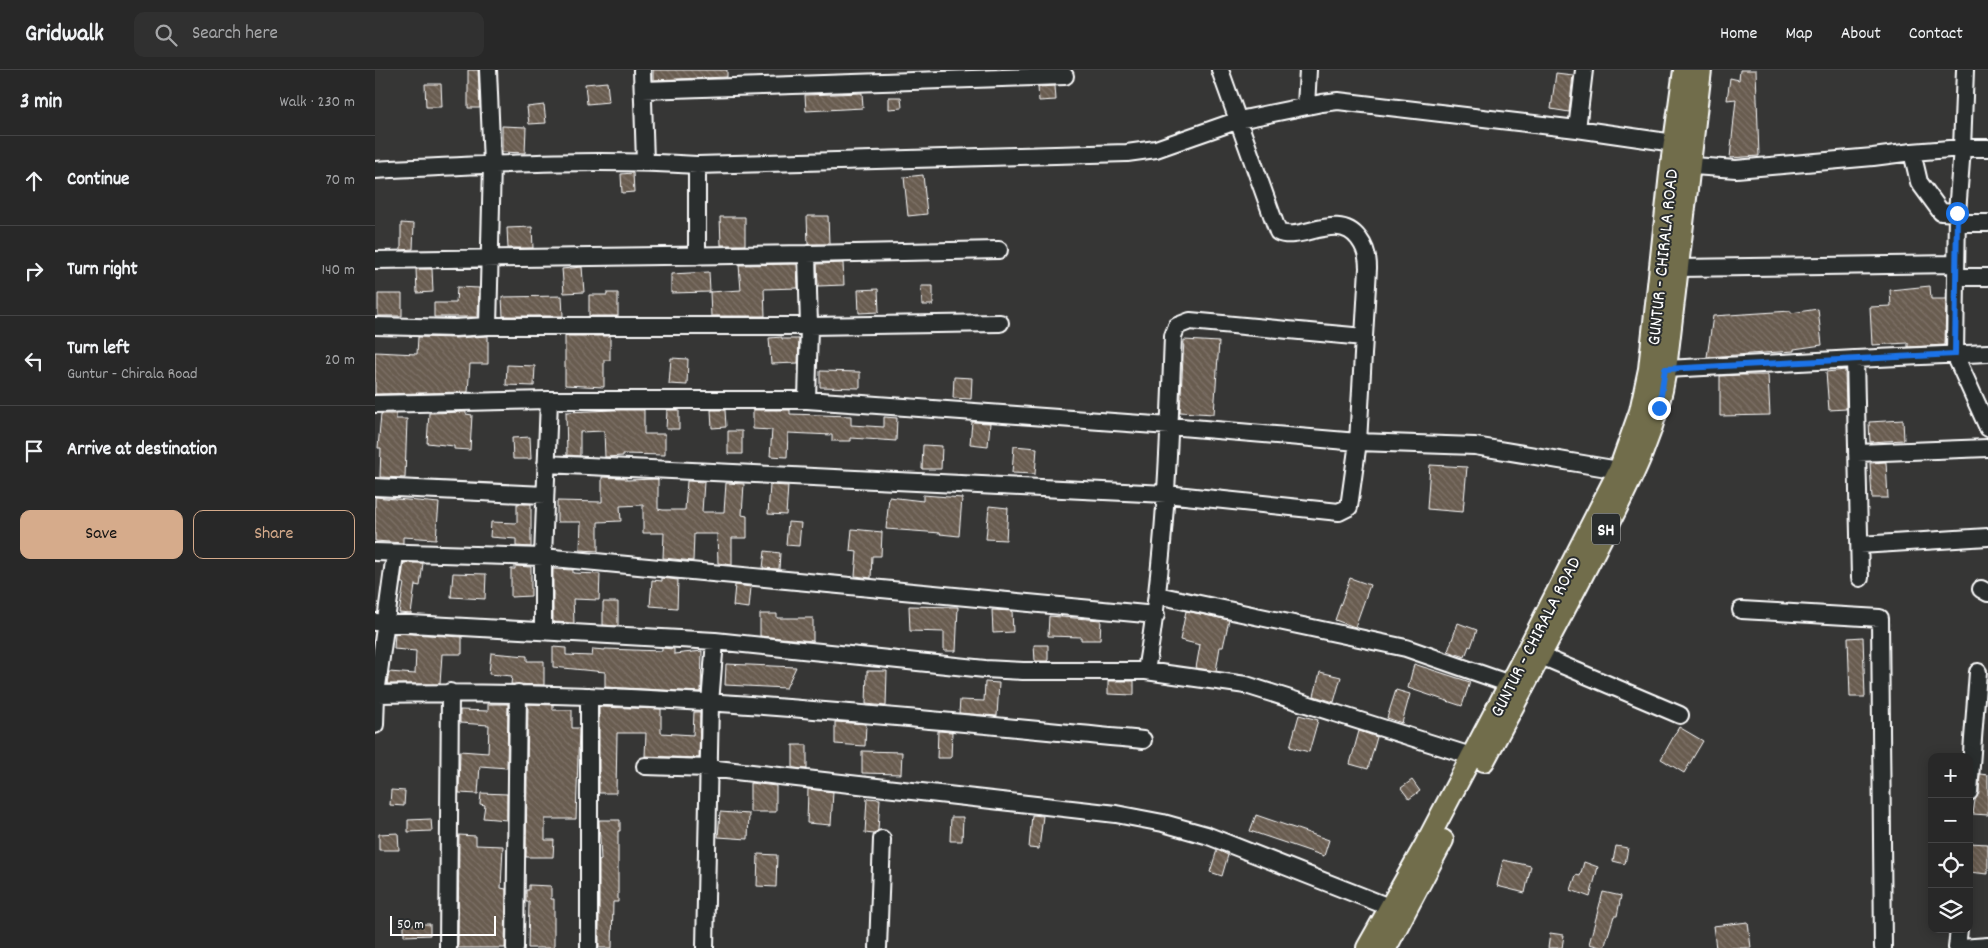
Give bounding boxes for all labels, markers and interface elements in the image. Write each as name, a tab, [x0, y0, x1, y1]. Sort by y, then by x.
search box	[134, 12, 484, 57]
text: Gridwalk	[25, 18, 104, 52]
icon: search	[152, 21, 180, 49]
text: Search here	[192, 21, 278, 48]
text: Home	[1720, 22, 1757, 47]
text: Map	[1785, 22, 1813, 47]
text: About	[1841, 22, 1881, 47]
text: Contact	[1909, 22, 1963, 47]
text: 3 min	[20, 88, 62, 118]
text: Walk · 230 m	[279, 91, 355, 114]
icon: ahead	[20, 167, 48, 195]
text: Continue	[67, 167, 129, 194]
street label: GUNTUR - CHIRALA ROAD	[1642, 168, 1687, 347]
text: 70 m	[325, 169, 355, 192]
route start	[1946, 202, 1969, 225]
icon: right	[20, 257, 48, 285]
text: Turn right	[67, 257, 138, 284]
text: 140 m	[321, 259, 355, 282]
text: Turn left	[67, 336, 130, 363]
icon: left	[20, 347, 48, 375]
text: 20 m	[325, 349, 355, 372]
text: Guntur - Chirala Road	[67, 363, 197, 386]
route end	[1648, 397, 1671, 420]
icon: arrive	[20, 437, 48, 465]
text: Arrive at destination	[67, 437, 217, 464]
button: Save	[20, 510, 183, 559]
button: Share	[193, 510, 355, 559]
road number: SH	[1592, 514, 1620, 544]
street label: GUNTUR - CHIRALA ROAD	[1485, 553, 1589, 722]
map controls	[1928, 753, 1973, 933]
button: +	[1928, 753, 1973, 798]
button: −	[1928, 798, 1973, 843]
button: locate	[1928, 843, 1973, 888]
button: layers	[1928, 888, 1973, 933]
scale bar	[390, 913, 496, 936]
text: 50 m	[397, 915, 424, 935]

